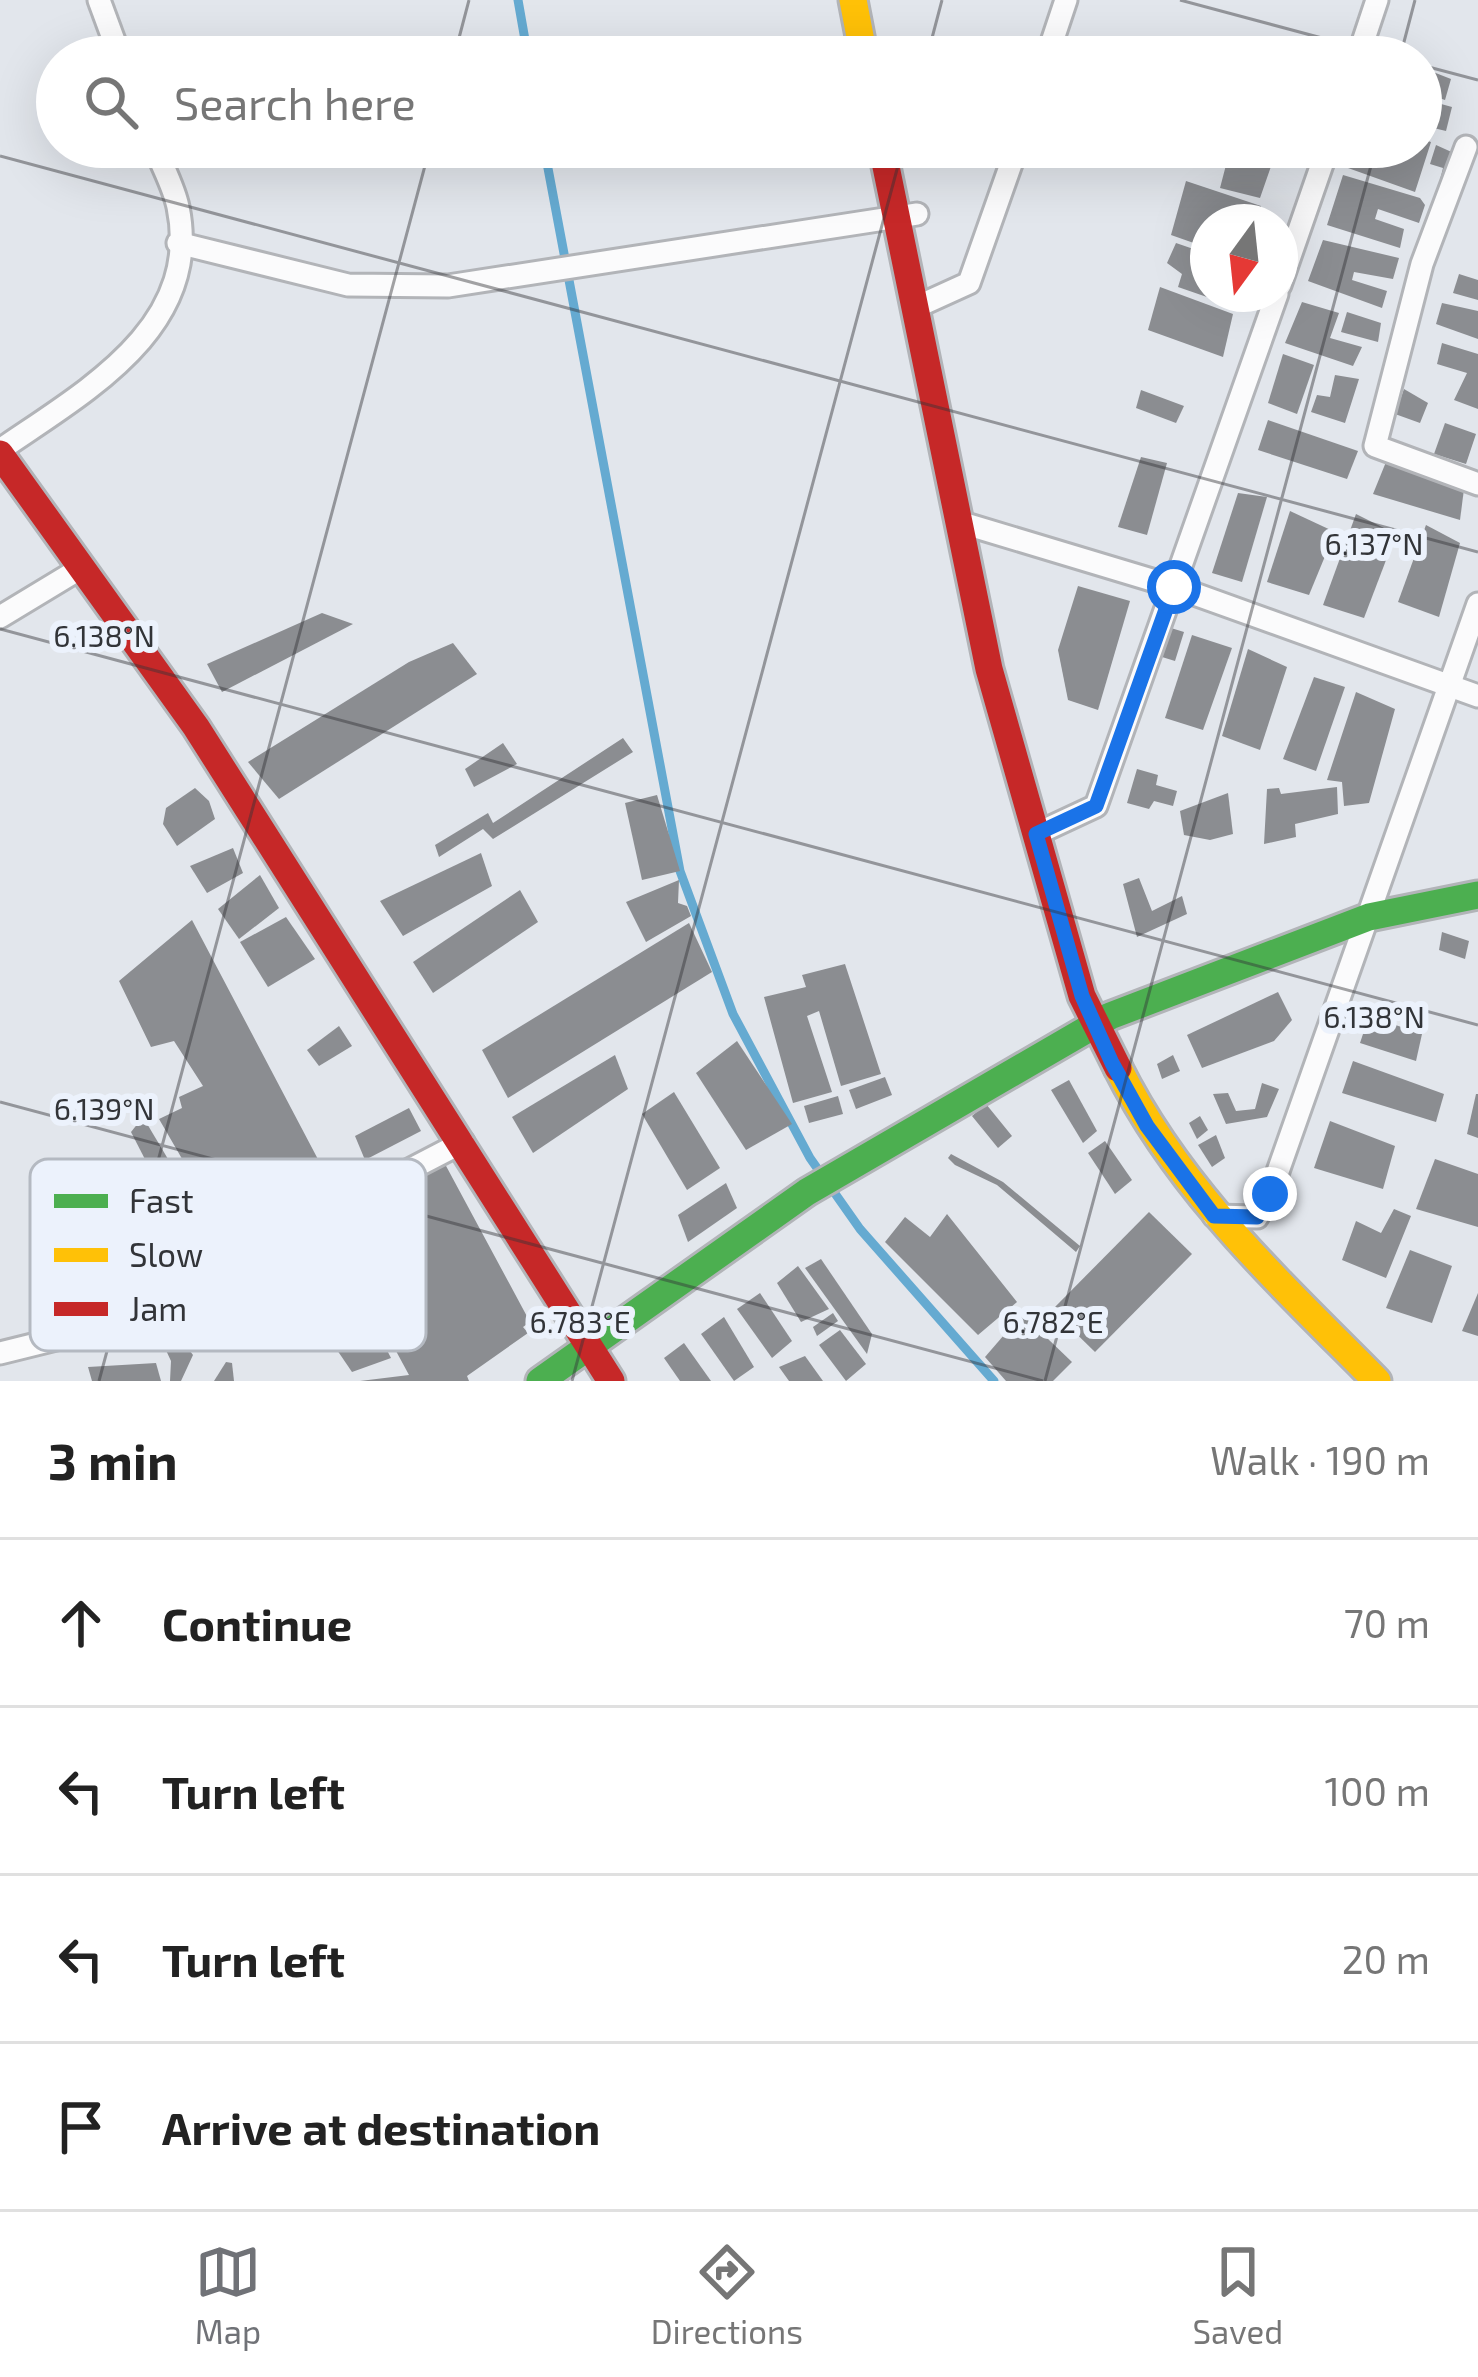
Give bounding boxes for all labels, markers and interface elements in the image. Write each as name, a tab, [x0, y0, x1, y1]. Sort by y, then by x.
search box	[36, 36, 1442, 168]
icon: search	[78, 69, 144, 135]
text: Search here	[174, 75, 416, 129]
north arrow	[1190, 204, 1298, 312]
text: 6.137°N	[1325, 525, 1423, 561]
route start	[1147, 560, 1201, 614]
text: 6.138°N	[53, 617, 155, 653]
text: 6.138°N	[1323, 998, 1425, 1034]
text: 6.139°N	[54, 1090, 154, 1126]
legend	[30, 1159, 426, 1351]
route end	[1243, 1167, 1297, 1221]
text: Fast	[129, 1180, 193, 1220]
text: Slow	[129, 1234, 203, 1274]
text: Jam	[129, 1288, 187, 1328]
text: 6.783°E	[530, 1303, 630, 1339]
text: 6.782°E	[1002, 1303, 1104, 1339]
text: 3 min	[48, 1429, 178, 1490]
text: Walk · 190 m	[1210, 1436, 1430, 1483]
icon: ahead	[48, 1590, 114, 1656]
text: Continue	[162, 1596, 352, 1650]
text: 70 m	[1344, 1599, 1430, 1646]
icon: left	[48, 1758, 114, 1824]
text: Turn left	[162, 1764, 345, 1818]
text: 100 m	[1325, 1767, 1430, 1814]
icon: left	[48, 1926, 114, 1992]
text: Turn left	[162, 1932, 345, 1986]
text: 20 m	[1342, 1935, 1430, 1982]
icon: arrive	[48, 2094, 114, 2160]
text: Arrive at destination	[162, 2100, 600, 2154]
tab: Map	[195, 2239, 261, 2351]
tab: Directions	[651, 2239, 803, 2351]
tab: Saved	[1193, 2239, 1283, 2351]

